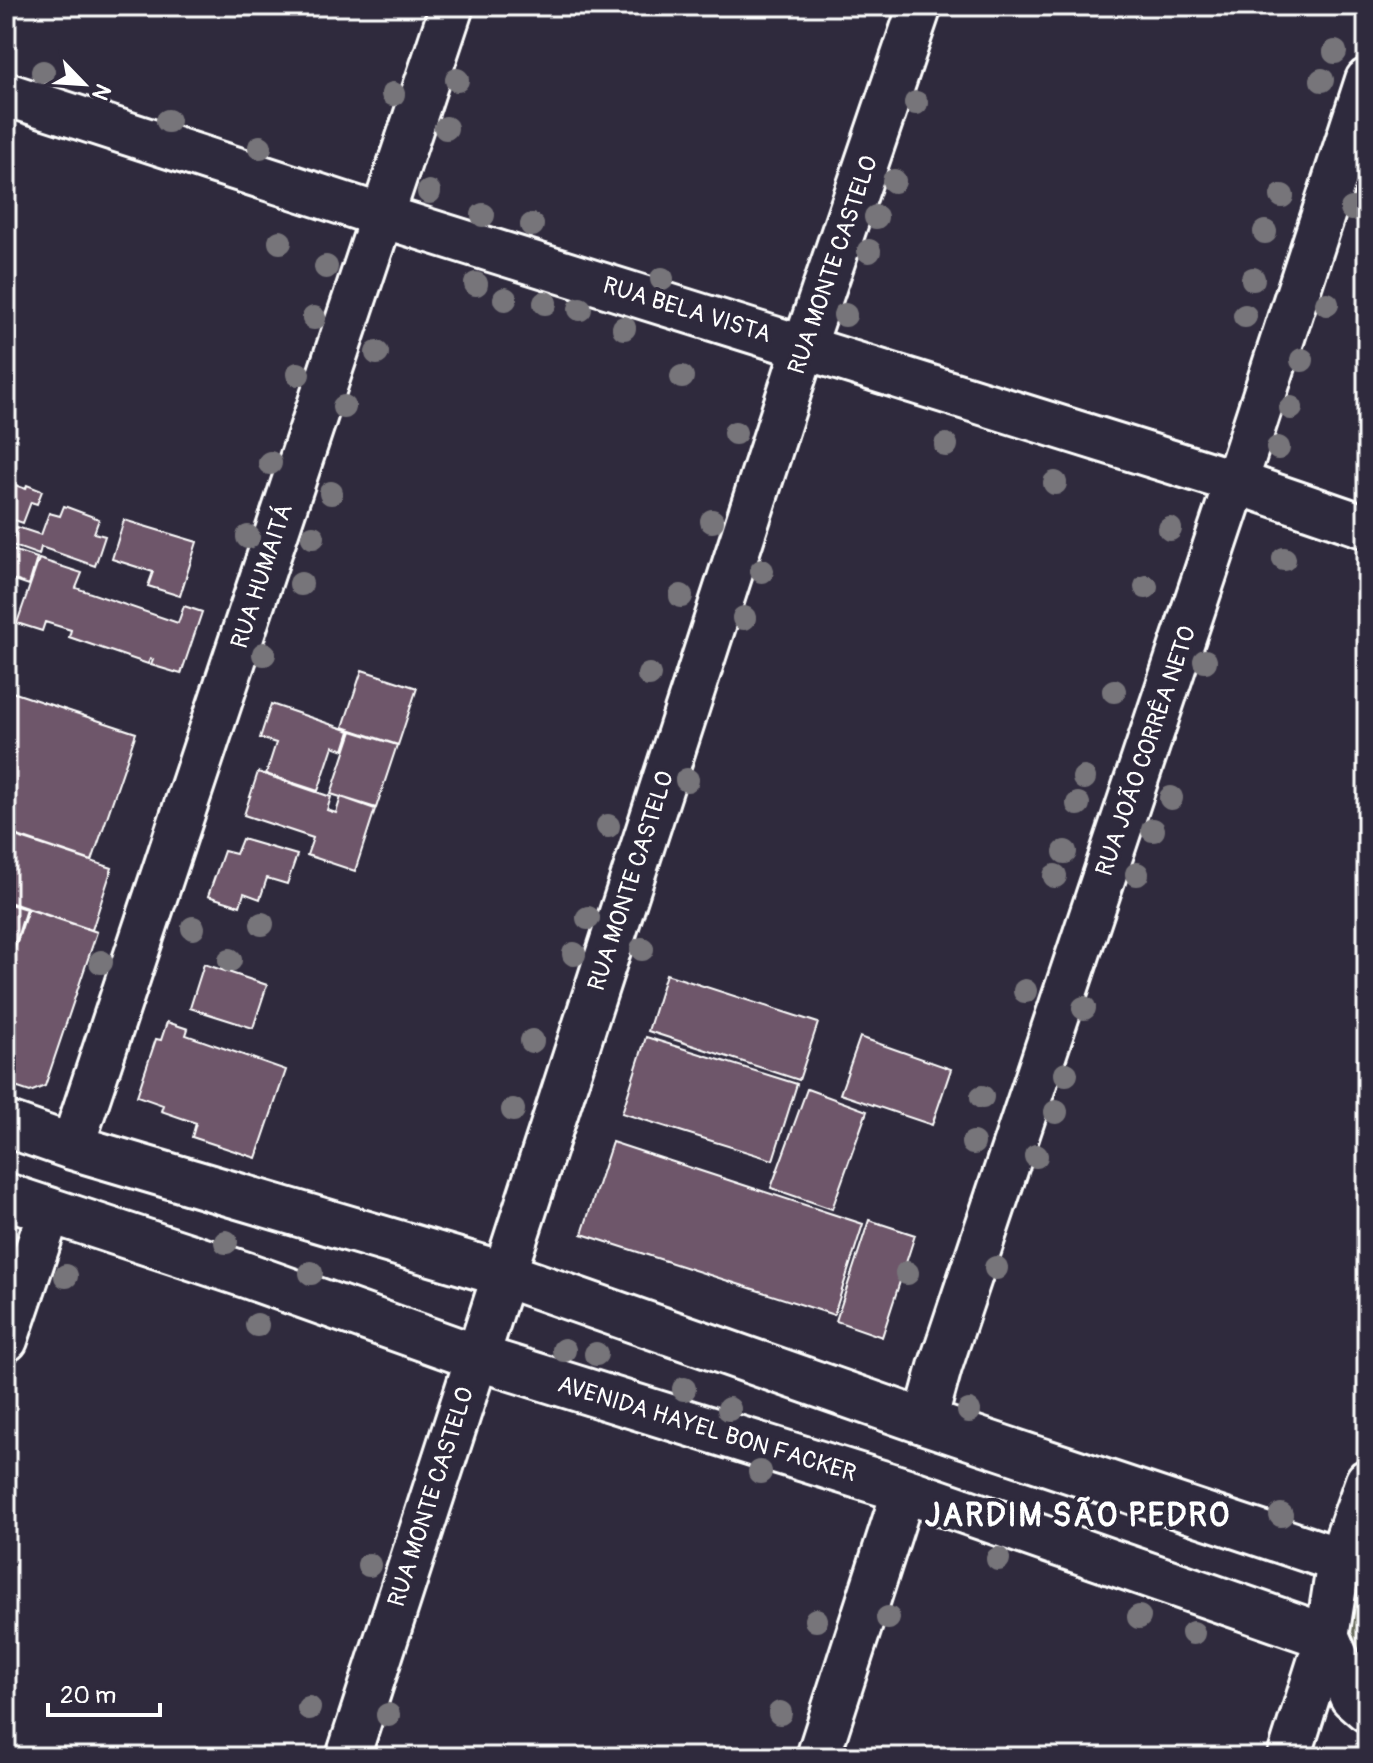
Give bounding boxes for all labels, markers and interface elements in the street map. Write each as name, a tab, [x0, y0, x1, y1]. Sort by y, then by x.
north arrow	[44, 44, 124, 124]
text: N	[85, 79, 117, 105]
street label: RUA MONTE CASTELO	[782, 152, 884, 378]
street label: RUA BELA VISTA	[599, 271, 775, 349]
street label: RUA HUMAITÁ	[225, 500, 299, 652]
street label: RUA JOÃO CORRÊA NETO	[1090, 622, 1202, 880]
street label: RUA MONTE CASTELO	[582, 767, 680, 995]
street label: AVENIDA HAYEL BON FACKER	[554, 1370, 860, 1488]
street label: RUA MONTE CASTELO	[382, 1383, 480, 1611]
district label: JARDIM SÃO PEDRO	[925, 1496, 1231, 1536]
scale bar	[48, 1667, 160, 1717]
text: 20 m	[60, 1681, 116, 1710]

